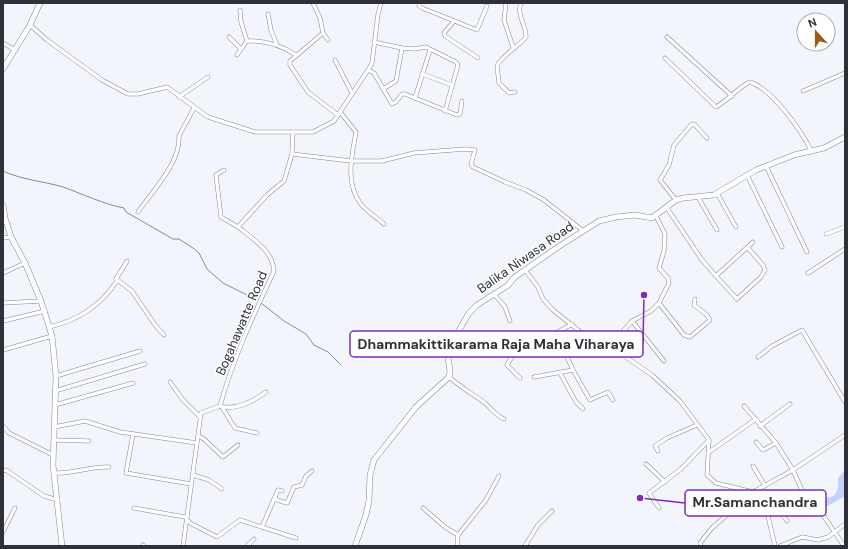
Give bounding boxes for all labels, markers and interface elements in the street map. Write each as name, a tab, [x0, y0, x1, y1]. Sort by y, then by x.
north arrow	[796, 12, 836, 52]
text: N	[806, 15, 819, 31]
street label: Balika Niwasa Road	[474, 218, 577, 297]
street label: Bogahawatte Road	[212, 268, 271, 378]
callout: Dhammakittikarama Raja Maha Viharaya	[350, 331, 643, 357]
text: Dhammakittikarama Raja Maha Viharaya	[357, 335, 635, 353]
callout: Mr.Samanchandra	[685, 490, 826, 516]
text: Mr.Samanchandra	[693, 493, 817, 511]

